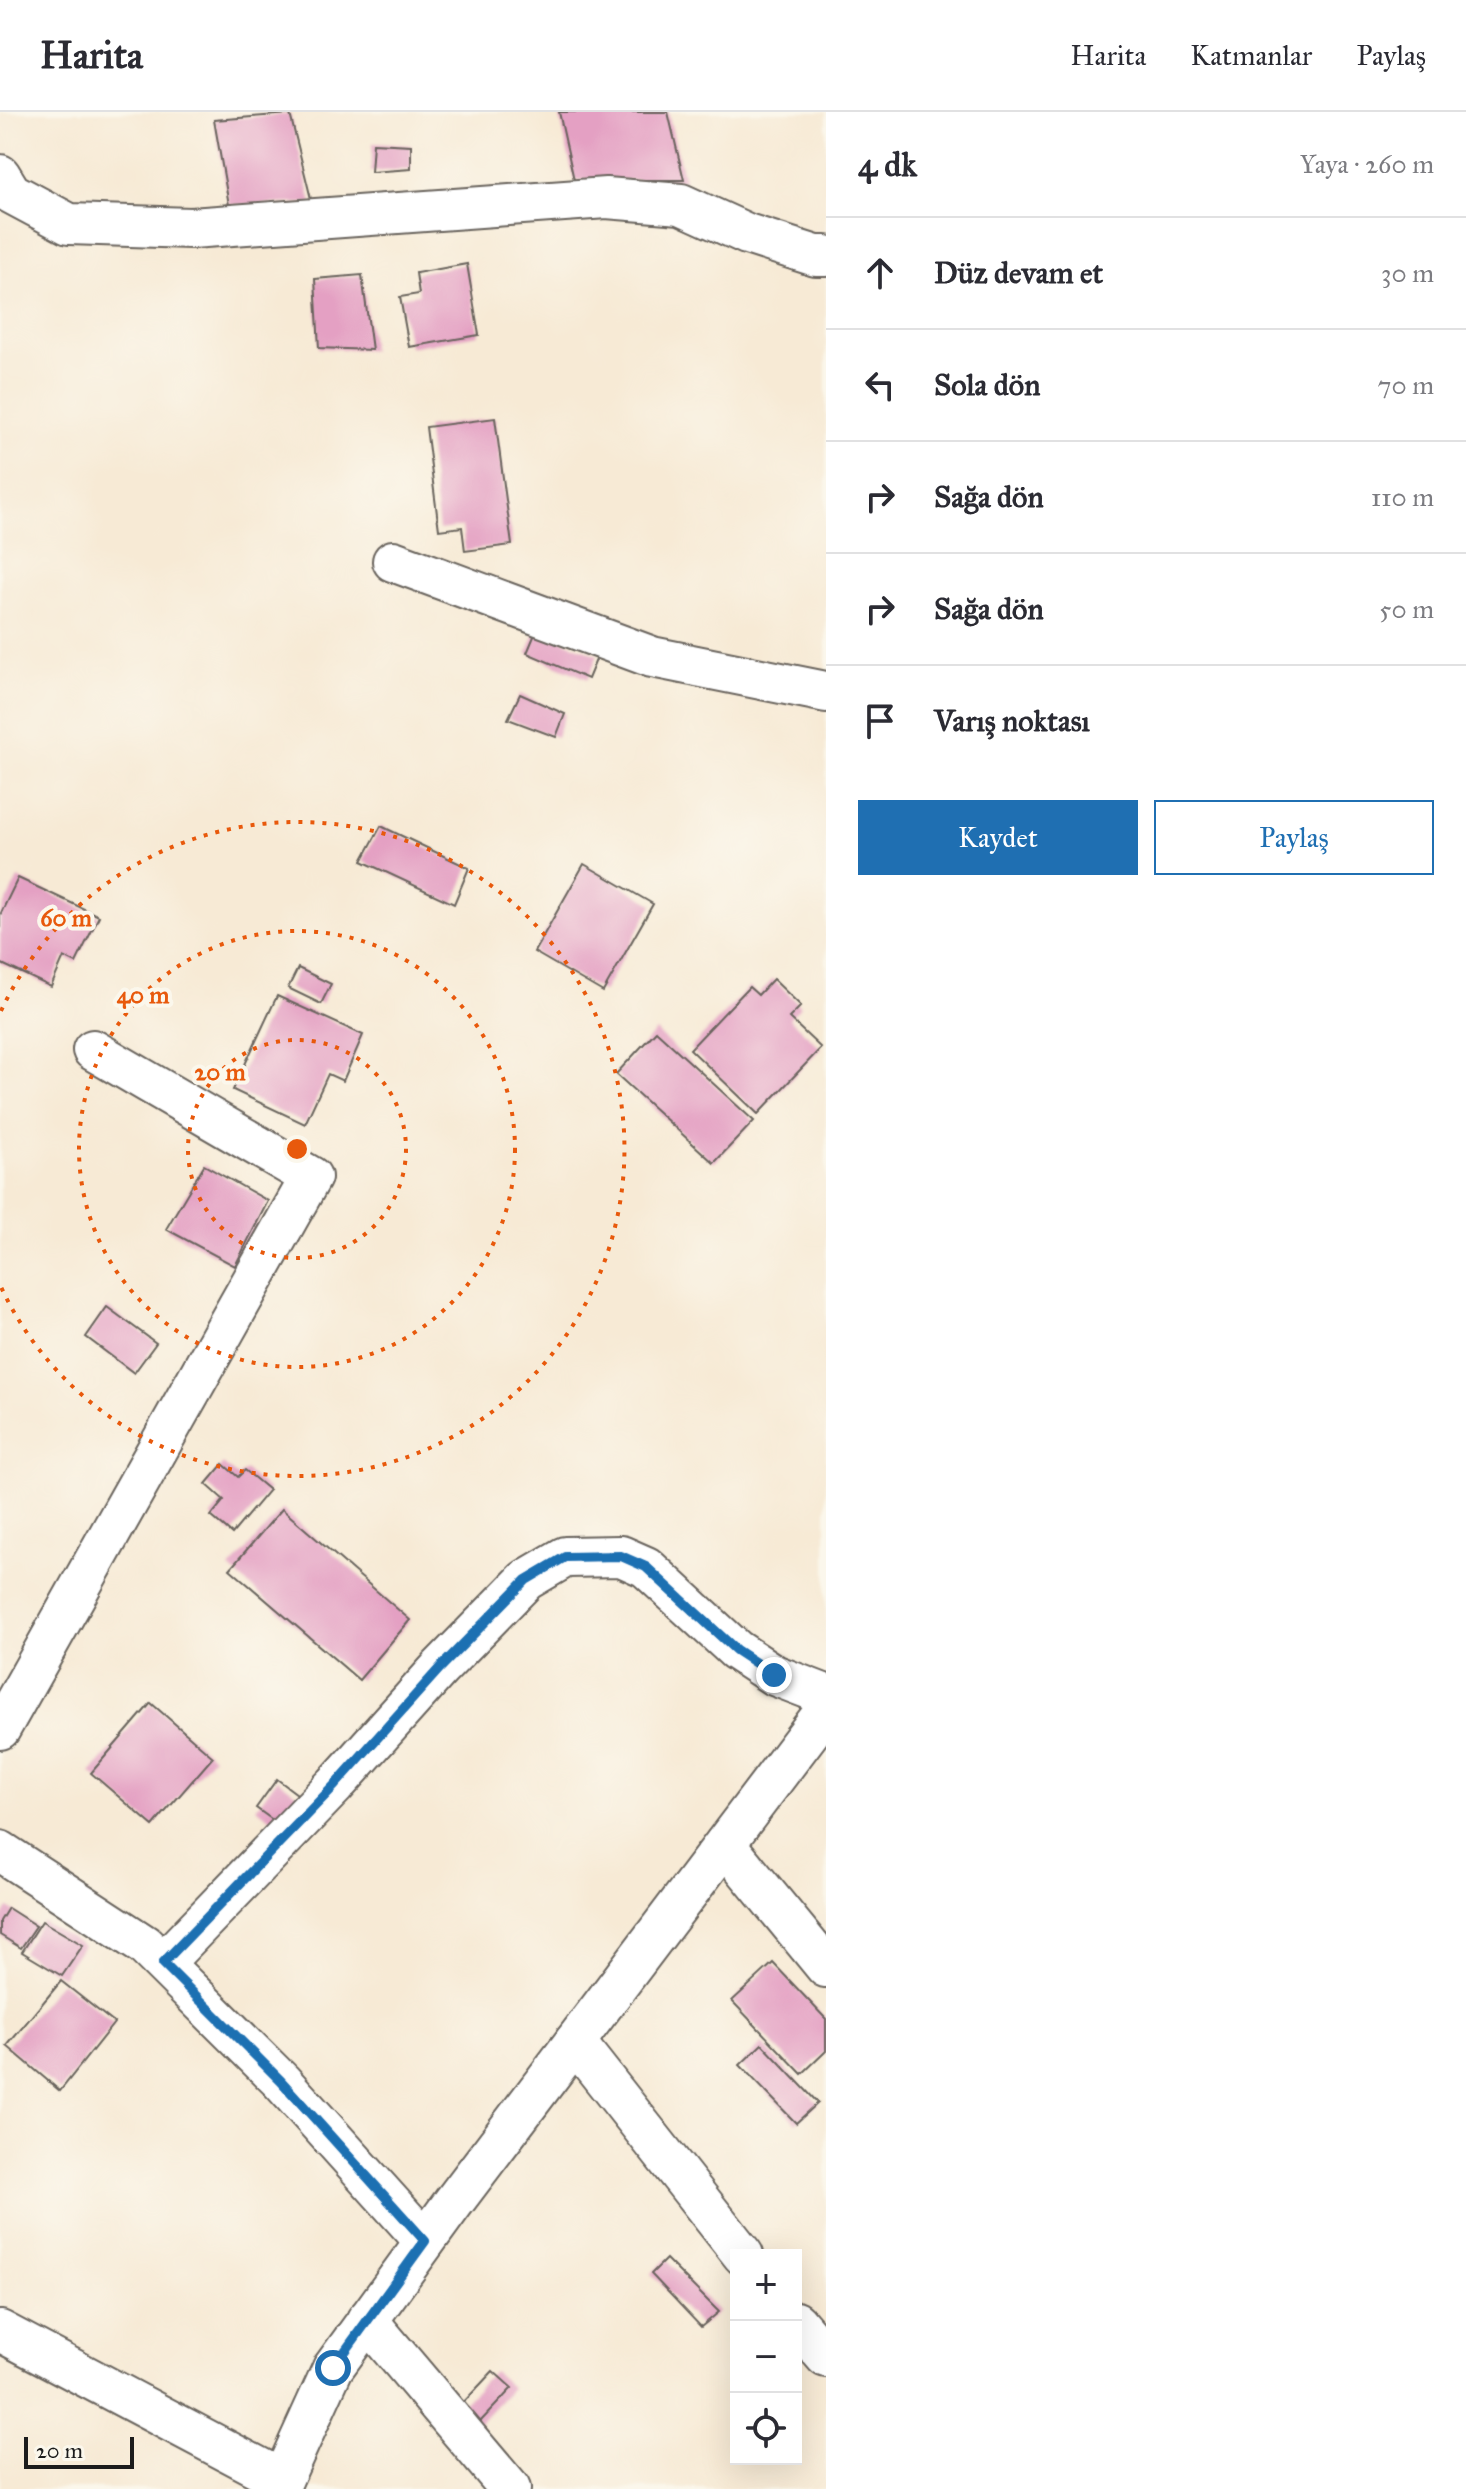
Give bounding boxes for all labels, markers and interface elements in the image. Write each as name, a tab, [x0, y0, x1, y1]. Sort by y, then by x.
text: Harita	[40, 32, 143, 78]
text: Harita	[1070, 38, 1146, 73]
text: Katmanlar	[1190, 38, 1312, 73]
text: Paylaş	[1356, 38, 1426, 73]
text: 4 dk	[858, 144, 917, 185]
text: Yaya · 260 m	[1300, 148, 1434, 180]
icon: ahead	[858, 251, 902, 295]
text: Düz devam et	[934, 255, 1103, 291]
text: 30 m	[1381, 257, 1434, 289]
icon: left	[858, 363, 902, 407]
text: Sola dön	[934, 367, 1040, 403]
text: 70 m	[1378, 369, 1434, 401]
icon: right	[858, 475, 902, 519]
text: Sağa dön	[934, 479, 1044, 515]
text: 110 m	[1371, 481, 1434, 513]
icon: right	[858, 587, 902, 631]
text: Sağa dön	[934, 591, 1044, 627]
text: 50 m	[1379, 593, 1434, 625]
icon: arrive	[858, 699, 902, 743]
text: Varış noktası	[934, 703, 1090, 739]
button: Kaydet	[858, 800, 1138, 875]
button: Paylaş	[1154, 800, 1434, 875]
text: 60 m	[40, 903, 93, 933]
text: 40 m	[117, 980, 170, 1010]
text: 20 m	[194, 1057, 246, 1087]
centre of rings	[283, 1135, 311, 1163]
route end	[756, 1657, 792, 1693]
map controls	[730, 2249, 802, 2465]
button: +	[730, 2249, 802, 2321]
button: −	[730, 2321, 802, 2393]
route start	[315, 2350, 351, 2386]
button: locate	[730, 2393, 802, 2465]
scale bar	[24, 2433, 134, 2469]
text: 20 m	[36, 2437, 83, 2464]

